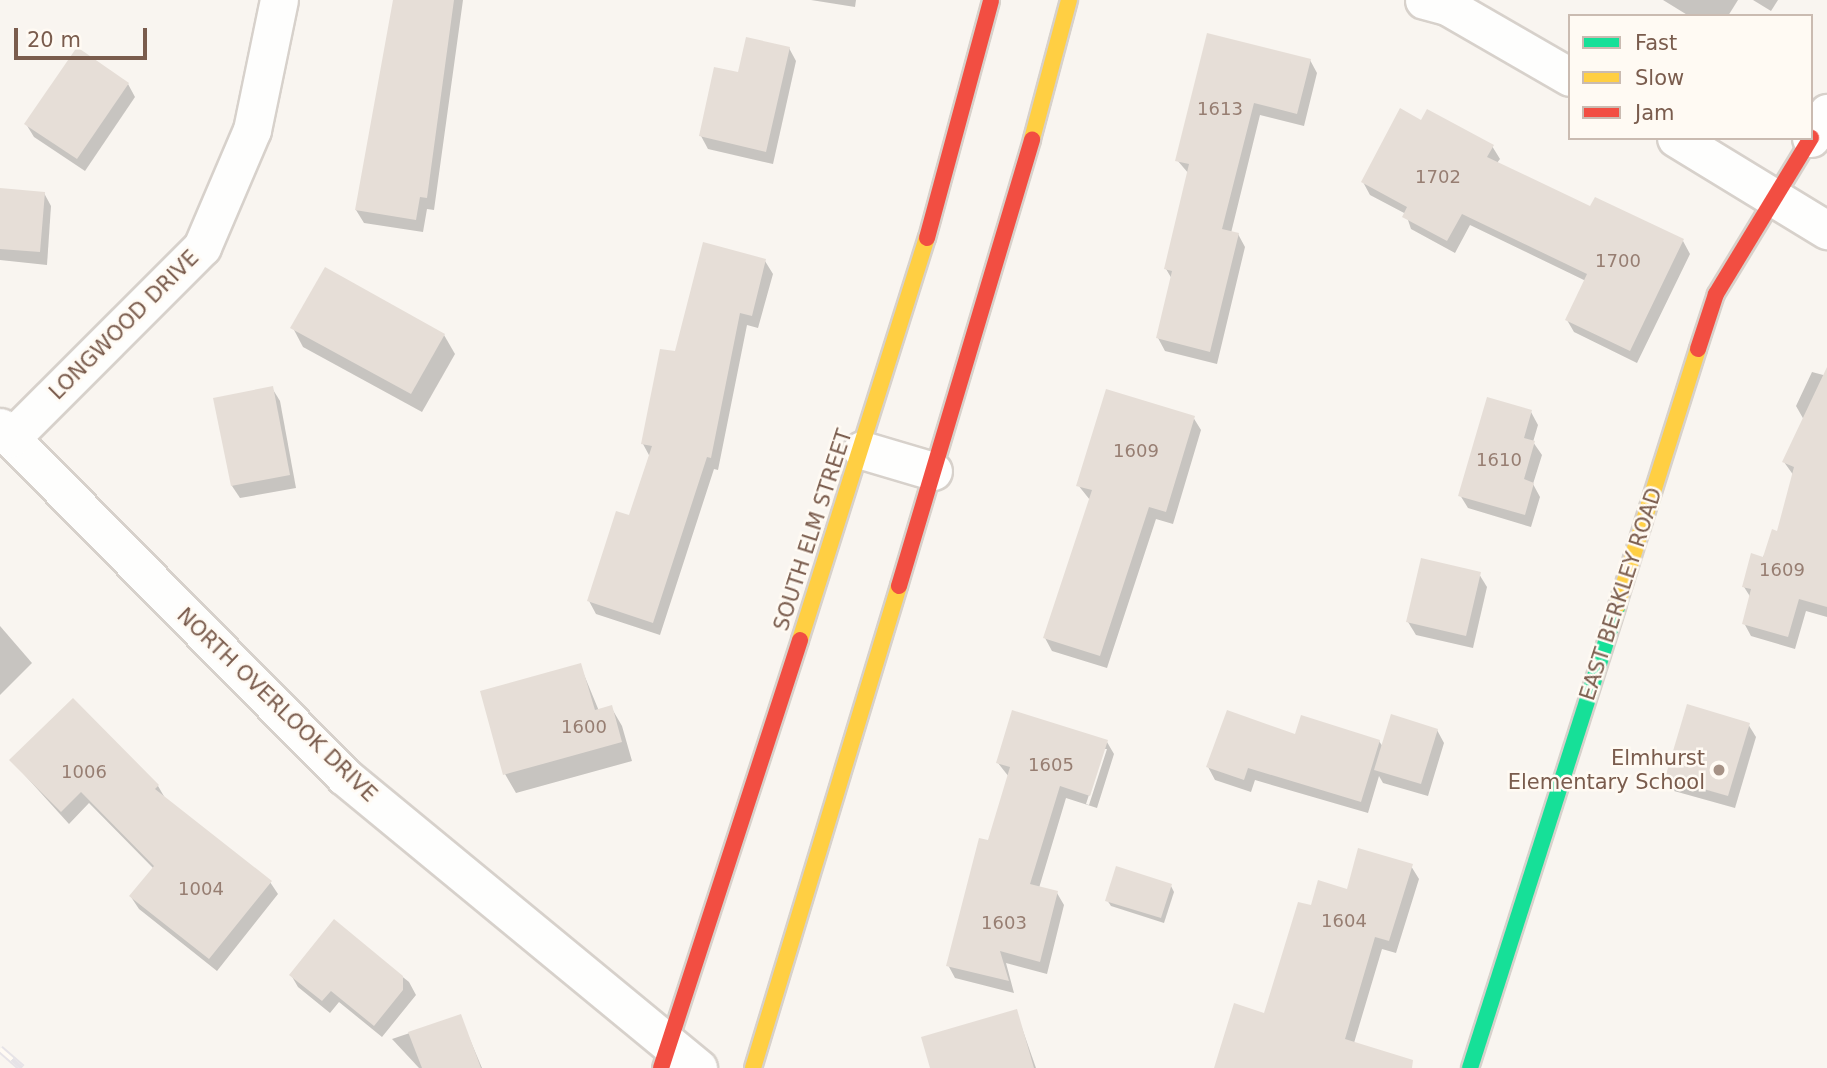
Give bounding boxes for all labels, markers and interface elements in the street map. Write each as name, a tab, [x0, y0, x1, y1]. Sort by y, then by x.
scale bar	[18, 14, 150, 58]
legend	[1568, 14, 1813, 140]
text: 20 m	[27, 28, 81, 52]
text: Fast	[1635, 31, 1677, 55]
text: Slow	[1635, 66, 1684, 90]
house number: 1613	[1197, 98, 1243, 120]
text: Jam	[1635, 101, 1675, 125]
house number: 1702	[1415, 166, 1461, 188]
street label: LONGWOOD DRIVE	[44, 245, 204, 405]
house number: 1700	[1595, 250, 1641, 272]
street label: SOUTH ELM STREET	[769, 426, 857, 634]
house number: 1609	[1113, 440, 1159, 462]
house number: 1610	[1476, 449, 1522, 471]
street label: EAST BERKLEY ROAD	[1575, 484, 1667, 704]
house number: 1609	[1759, 559, 1805, 581]
street label: NORTH OVERLOOK DRIVE	[172, 603, 382, 807]
house number: 1600	[561, 716, 607, 738]
place label: Elmhurst Elementary School	[1508, 745, 1705, 795]
house number: 1605	[1028, 754, 1074, 776]
house number: 1006	[61, 761, 107, 783]
marker: Elmhurst Elementary School	[1711, 762, 1727, 778]
house number: 1004	[178, 878, 224, 900]
house number: 1604	[1321, 910, 1367, 932]
house number: 1603	[981, 912, 1027, 934]

